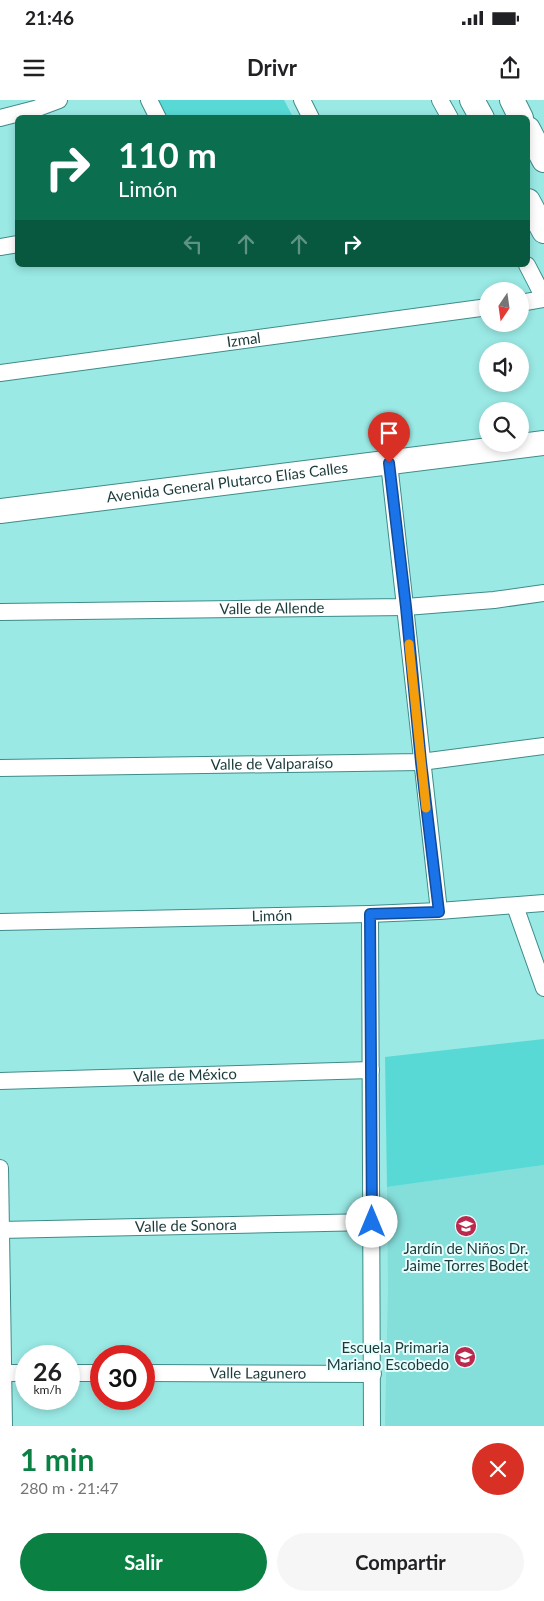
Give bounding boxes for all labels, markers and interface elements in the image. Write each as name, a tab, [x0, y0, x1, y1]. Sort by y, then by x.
text: 21:46	[25, 6, 74, 29]
icon: menu	[20, 54, 48, 82]
text: Drivr	[247, 54, 297, 81]
icon: share	[496, 54, 524, 82]
text: 110 m	[118, 133, 217, 175]
icon: right	[35, 135, 100, 200]
text: Limón	[118, 175, 177, 202]
icon: left	[179, 230, 207, 258]
icon: ahead	[232, 230, 260, 258]
icon: ahead	[285, 230, 313, 258]
icon: right	[338, 230, 366, 258]
north arrow	[479, 282, 529, 332]
map controls	[479, 282, 529, 452]
street label: Izmal	[226, 328, 262, 350]
button: sound	[479, 342, 529, 392]
button: search	[479, 402, 529, 452]
pin	[368, 412, 410, 463]
icon: arrive	[375, 419, 403, 447]
street label: Avenida General Plutarco Elías Calles	[105, 458, 349, 506]
street label: Valle de Allende	[219, 598, 325, 617]
street label: Valle de Valparaíso	[211, 753, 333, 773]
street label: Limón	[251, 906, 292, 925]
street label: Valle de México	[133, 1064, 237, 1085]
position arrow	[345, 1195, 397, 1247]
school or university icon: Jardín de Niños Dr. Jaime Torres Bodet	[454, 1214, 478, 1238]
street label: Valle de Sonora	[135, 1215, 237, 1235]
place label: Jardín de Niños Dr. Jaime Torres Bodet	[404, 1239, 529, 1274]
place label: Escuela Primaria Mariano Escobedo	[327, 1338, 449, 1373]
speed limit sign: 30	[90, 1345, 155, 1410]
school or university icon: Escuela Primaria Mariano Escobedo	[453, 1345, 477, 1369]
text: 26	[33, 1356, 62, 1386]
street label: Valle Lagunero	[210, 1363, 306, 1382]
text: km/h	[33, 1382, 62, 1397]
text: 1 min	[20, 1441, 94, 1477]
button: close	[472, 1443, 524, 1495]
text: 280 m · 21:47	[20, 1478, 119, 1497]
button: Salir	[20, 1533, 267, 1591]
button: Compartir	[277, 1533, 524, 1591]

